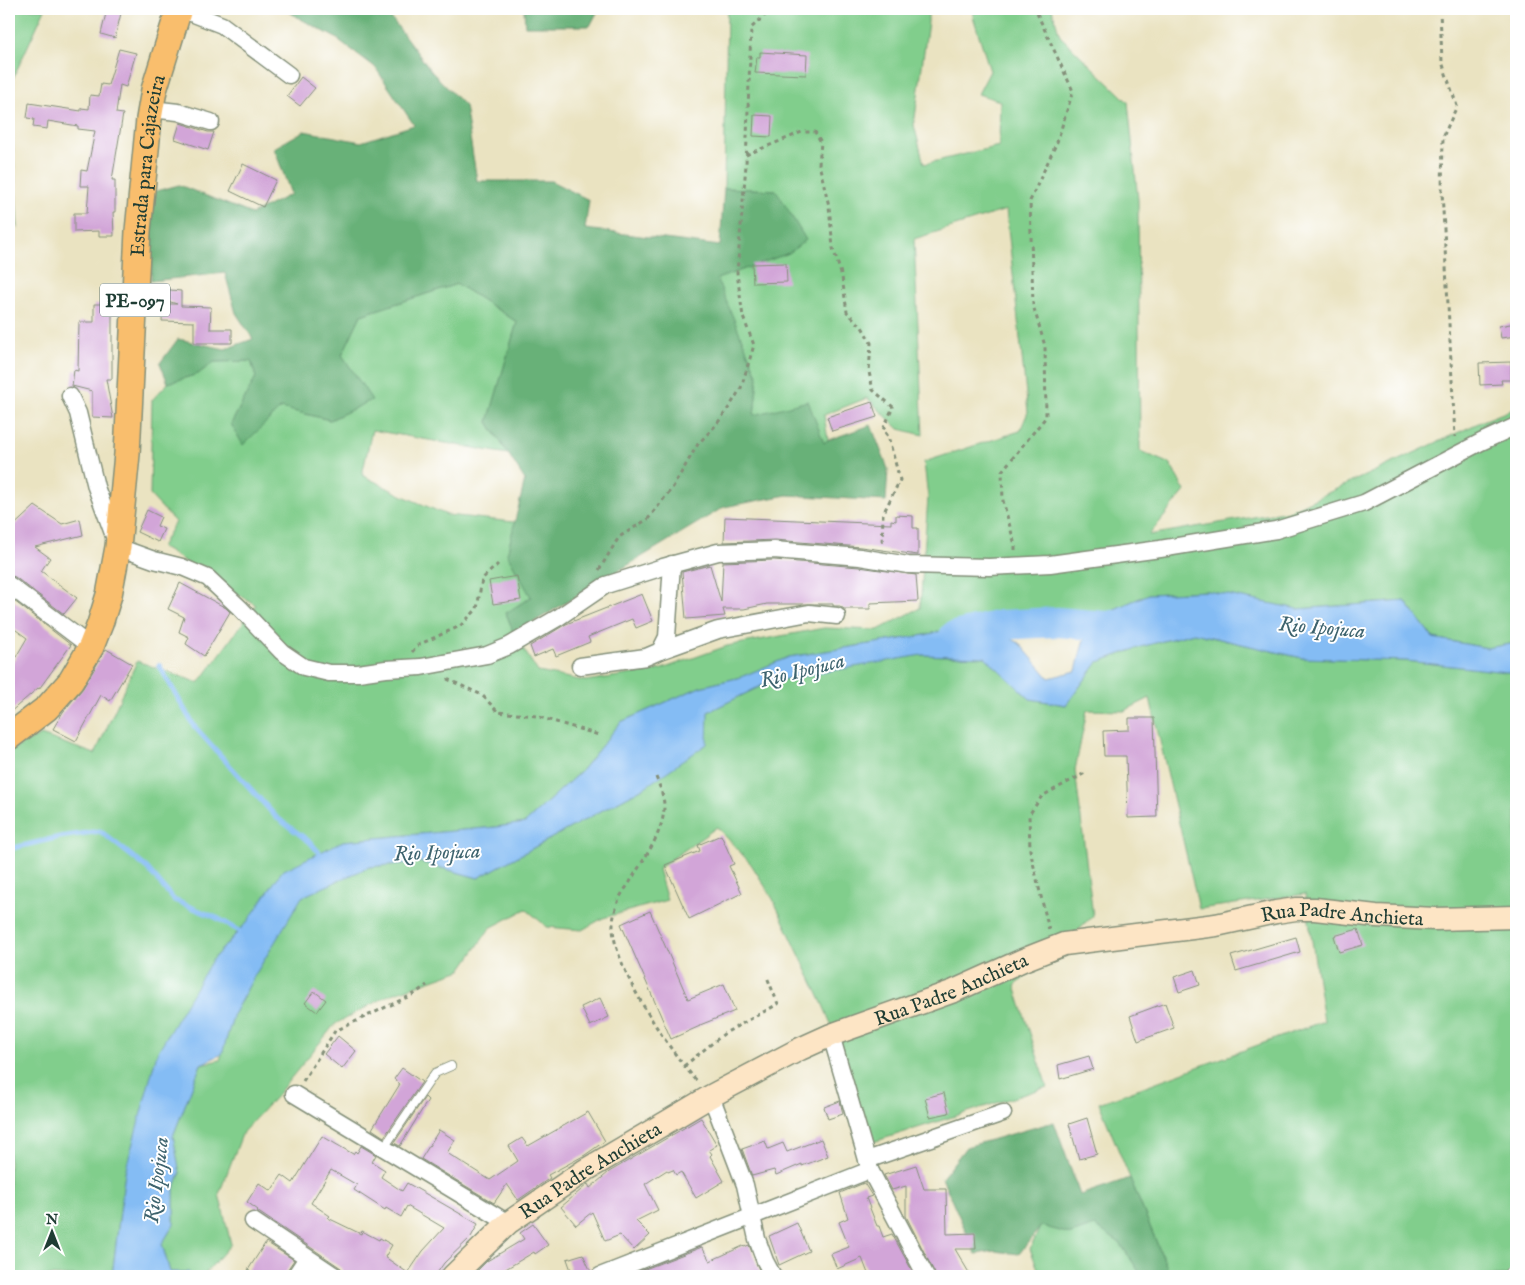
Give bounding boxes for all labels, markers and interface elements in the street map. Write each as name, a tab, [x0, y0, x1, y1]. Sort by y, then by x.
street label: Estrada para Cajazeira	[126, 71, 172, 257]
road number: PE-097	[100, 284, 170, 316]
water label: Rio Ipojuca	[1278, 611, 1366, 646]
water label: Rio Ipojuca	[757, 648, 848, 695]
water label: Rio Ipojuca	[393, 838, 481, 869]
street label: Rua Padre Anchieta	[1259, 898, 1425, 932]
street label: Rua Padre Anchieta	[871, 948, 1033, 1032]
street label: Rua Padre Anchieta	[515, 1117, 667, 1226]
water label: Rio Ipojuca	[139, 1136, 176, 1225]
north arrow	[28, 1208, 78, 1258]
text: N	[45, 1211, 58, 1229]

